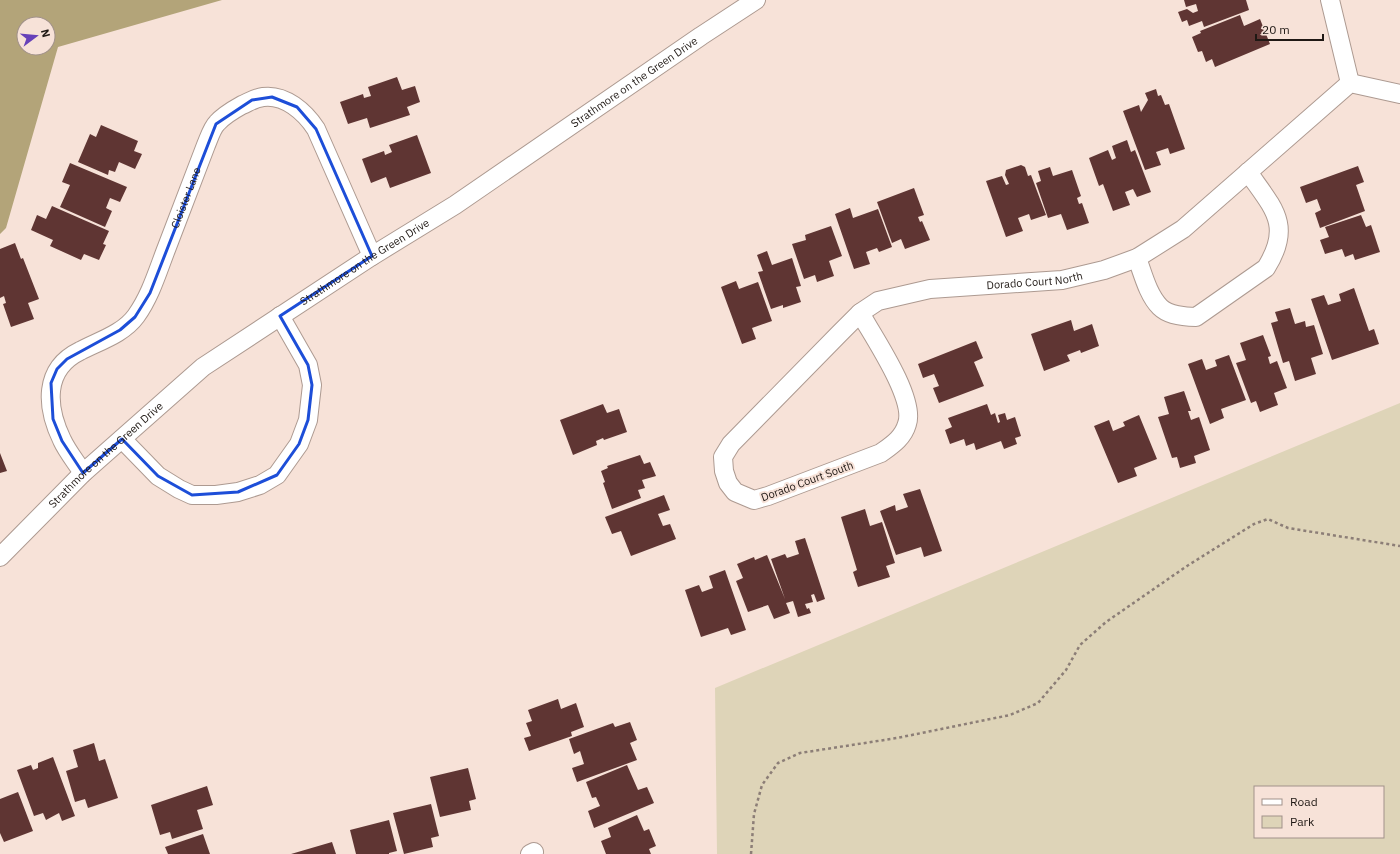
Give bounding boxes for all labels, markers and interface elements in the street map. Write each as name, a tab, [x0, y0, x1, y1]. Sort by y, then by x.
north arrow	[16, 16, 56, 56]
scale bar	[1256, 16, 1323, 42]
text: 20 m	[1262, 22, 1290, 37]
text: N	[38, 27, 53, 39]
street label: Strathmore on the Green Drive	[568, 34, 700, 130]
street label: Cloister Lane	[168, 165, 204, 230]
street label: Strathmore on the Green Drive	[297, 216, 432, 308]
street label: Dorado Court North	[986, 268, 1084, 292]
street label: Strathmore on the Green Drive	[45, 399, 166, 511]
street label: Dorado Court South	[759, 458, 855, 504]
legend	[1254, 786, 1384, 838]
text: Road	[1290, 794, 1318, 809]
text: Park	[1290, 814, 1315, 829]

